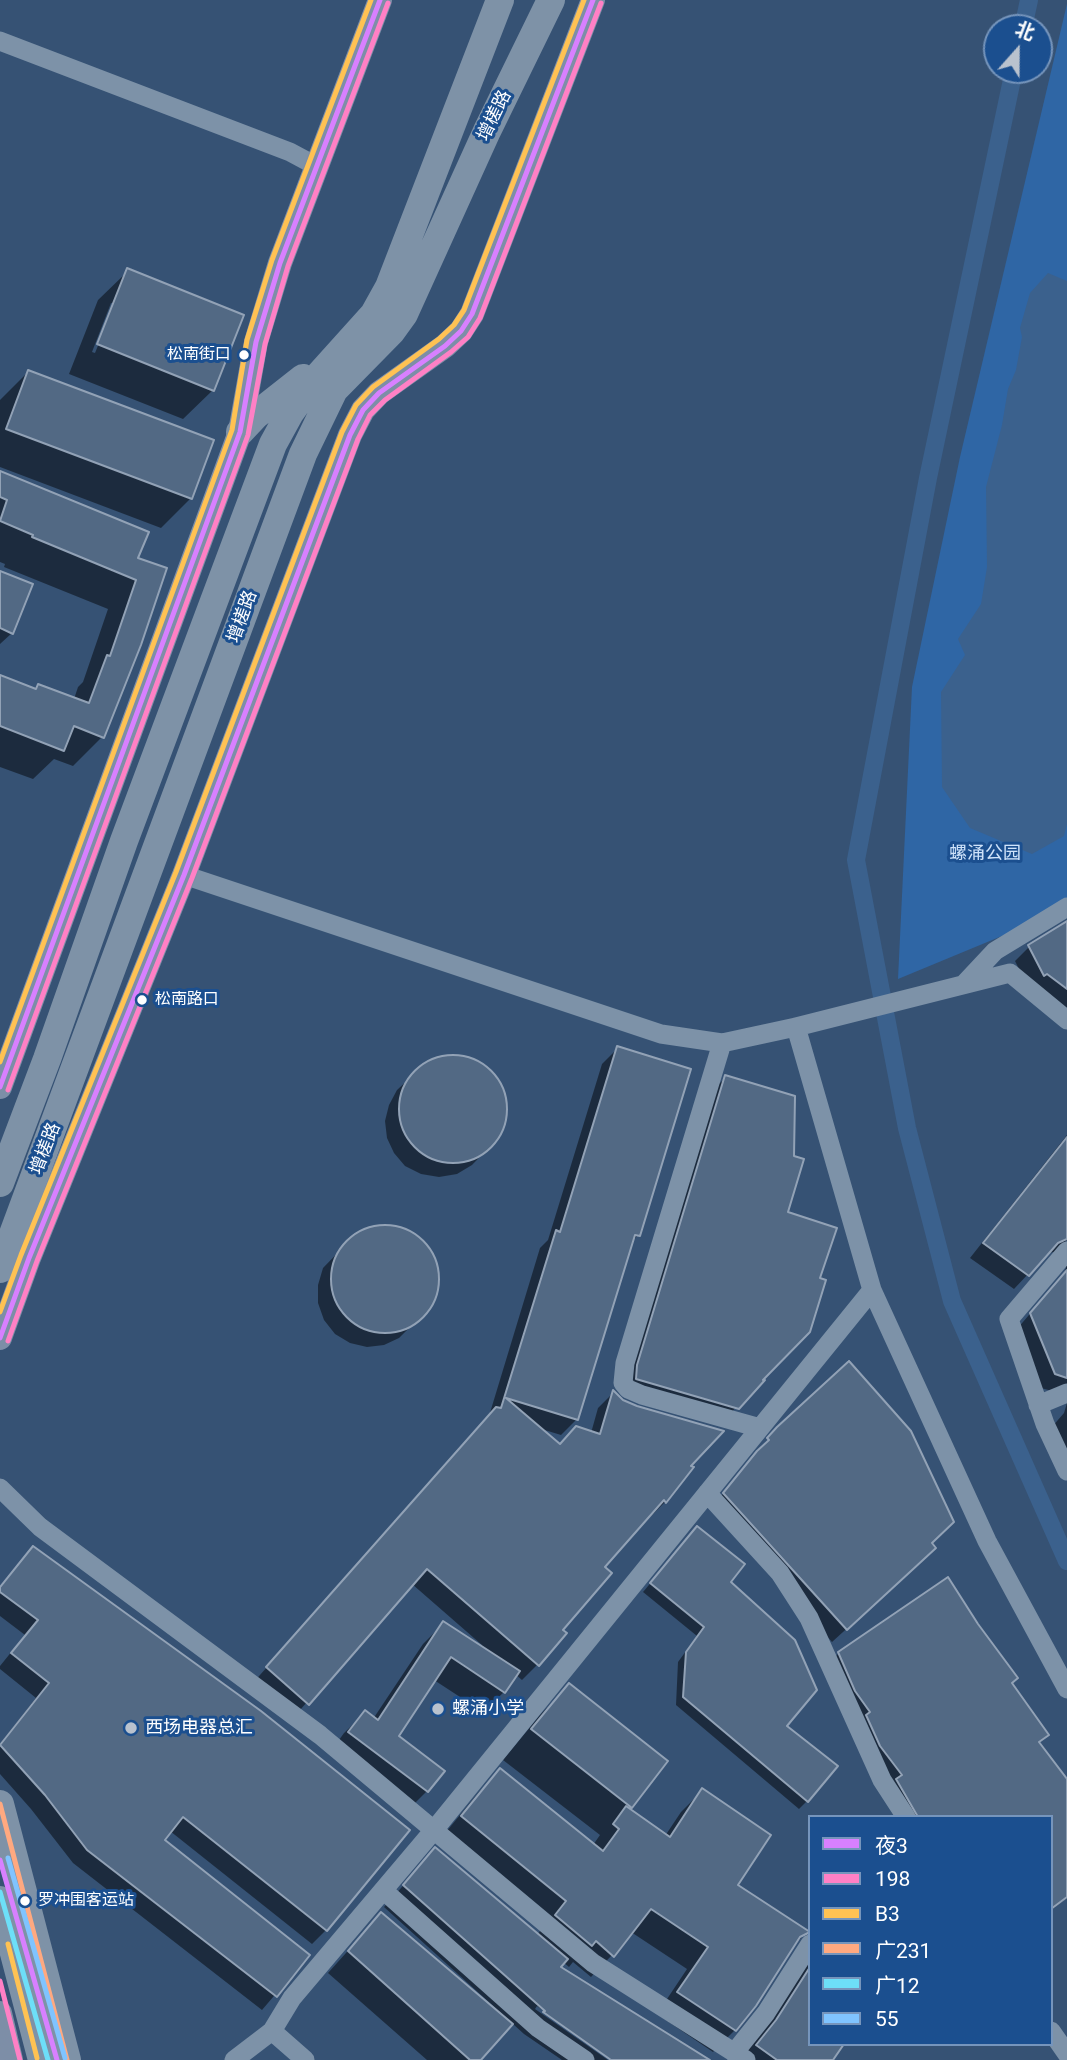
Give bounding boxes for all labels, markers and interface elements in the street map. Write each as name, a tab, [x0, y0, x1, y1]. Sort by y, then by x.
north arrow	[983, 14, 1053, 84]
text: 北	[1012, 17, 1038, 45]
street label: 增槎路	[473, 87, 517, 145]
place label: 松南街口	[167, 345, 231, 365]
marker: 松南街口	[237, 348, 251, 362]
street label: 增槎路	[224, 588, 262, 646]
park label: 螺涌公园	[949, 843, 1021, 865]
place label: 松南路口	[155, 990, 219, 1010]
marker: 松南路口	[135, 993, 149, 1007]
street label: 增槎路	[26, 1120, 66, 1178]
place label: 螺涌小学	[452, 1698, 524, 1720]
marker: 螺涌小学	[430, 1701, 446, 1717]
place label: 西场电器总汇	[145, 1717, 253, 1739]
marker: 西场电器总汇	[123, 1720, 139, 1736]
legend	[808, 1815, 1053, 2046]
text: 夜3	[875, 1834, 908, 1858]
text: 198	[875, 1867, 910, 1891]
place label: 罗冲围客运站	[38, 1891, 134, 1911]
marker: 罗冲围客运站	[18, 1894, 32, 1908]
text: B3	[875, 1902, 900, 1926]
text: 广231	[875, 1939, 931, 1963]
text: 广12	[875, 1974, 920, 1998]
text: 55	[875, 2007, 899, 2031]

